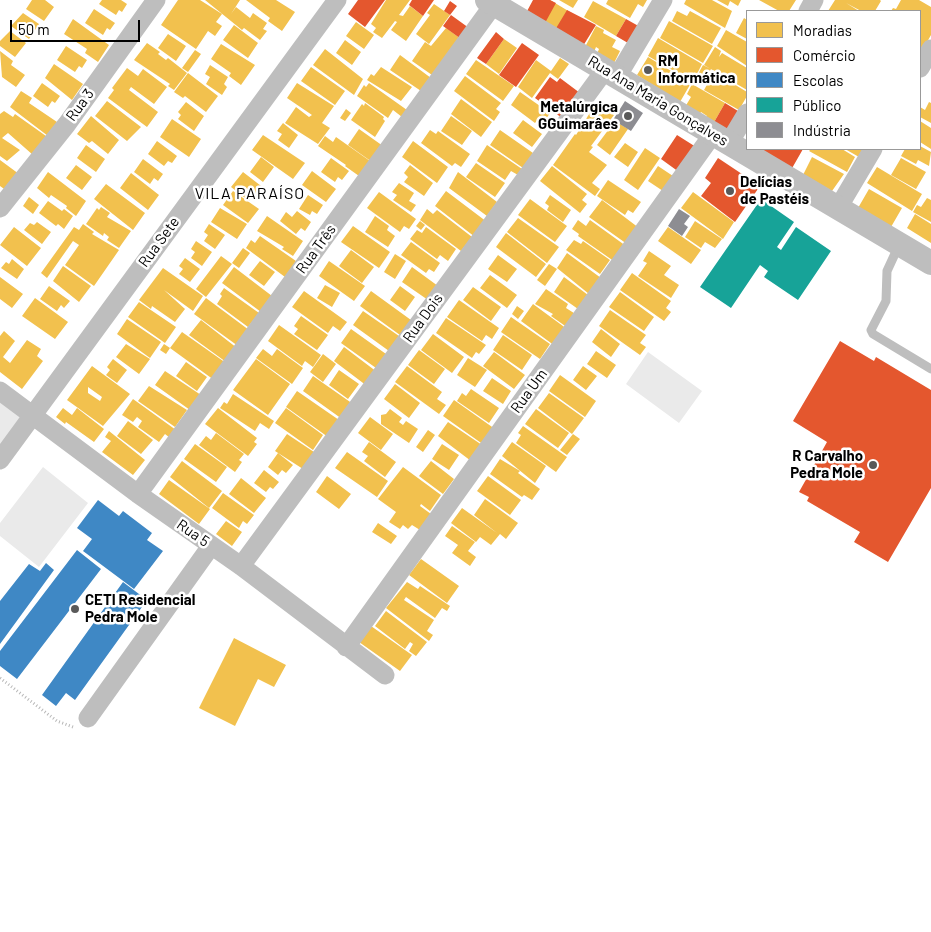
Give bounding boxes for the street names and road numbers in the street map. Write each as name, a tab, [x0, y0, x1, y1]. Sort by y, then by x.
street label: Rua Ana Maria Gonçalves	[585, 52, 731, 150]
street label: Rua 3	[62, 85, 98, 125]
street label: Rua Sete	[135, 213, 183, 271]
street label: Rua Três	[292, 221, 340, 277]
street label: Rua Dois	[399, 290, 447, 346]
street label: Rua Um	[507, 365, 551, 417]
street label: Rua 5	[173, 515, 213, 551]

